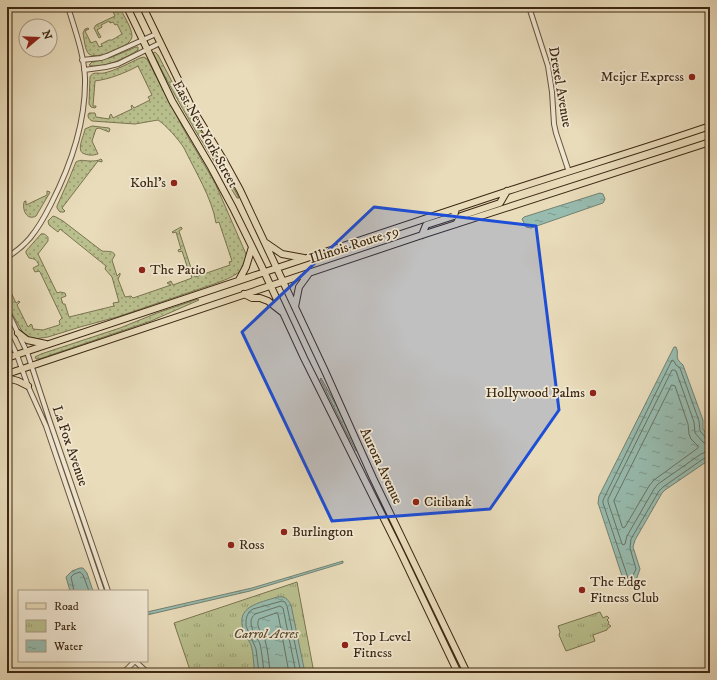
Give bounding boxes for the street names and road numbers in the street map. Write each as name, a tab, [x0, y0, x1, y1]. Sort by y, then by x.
street label: Drexel Avenue	[544, 45, 576, 129]
street label: East New York Street	[168, 77, 242, 191]
street label: Illinois Route 59	[307, 222, 401, 268]
street label: La Fox Avenue	[48, 403, 92, 489]
street label: Aurora Avenue	[355, 425, 407, 507]

